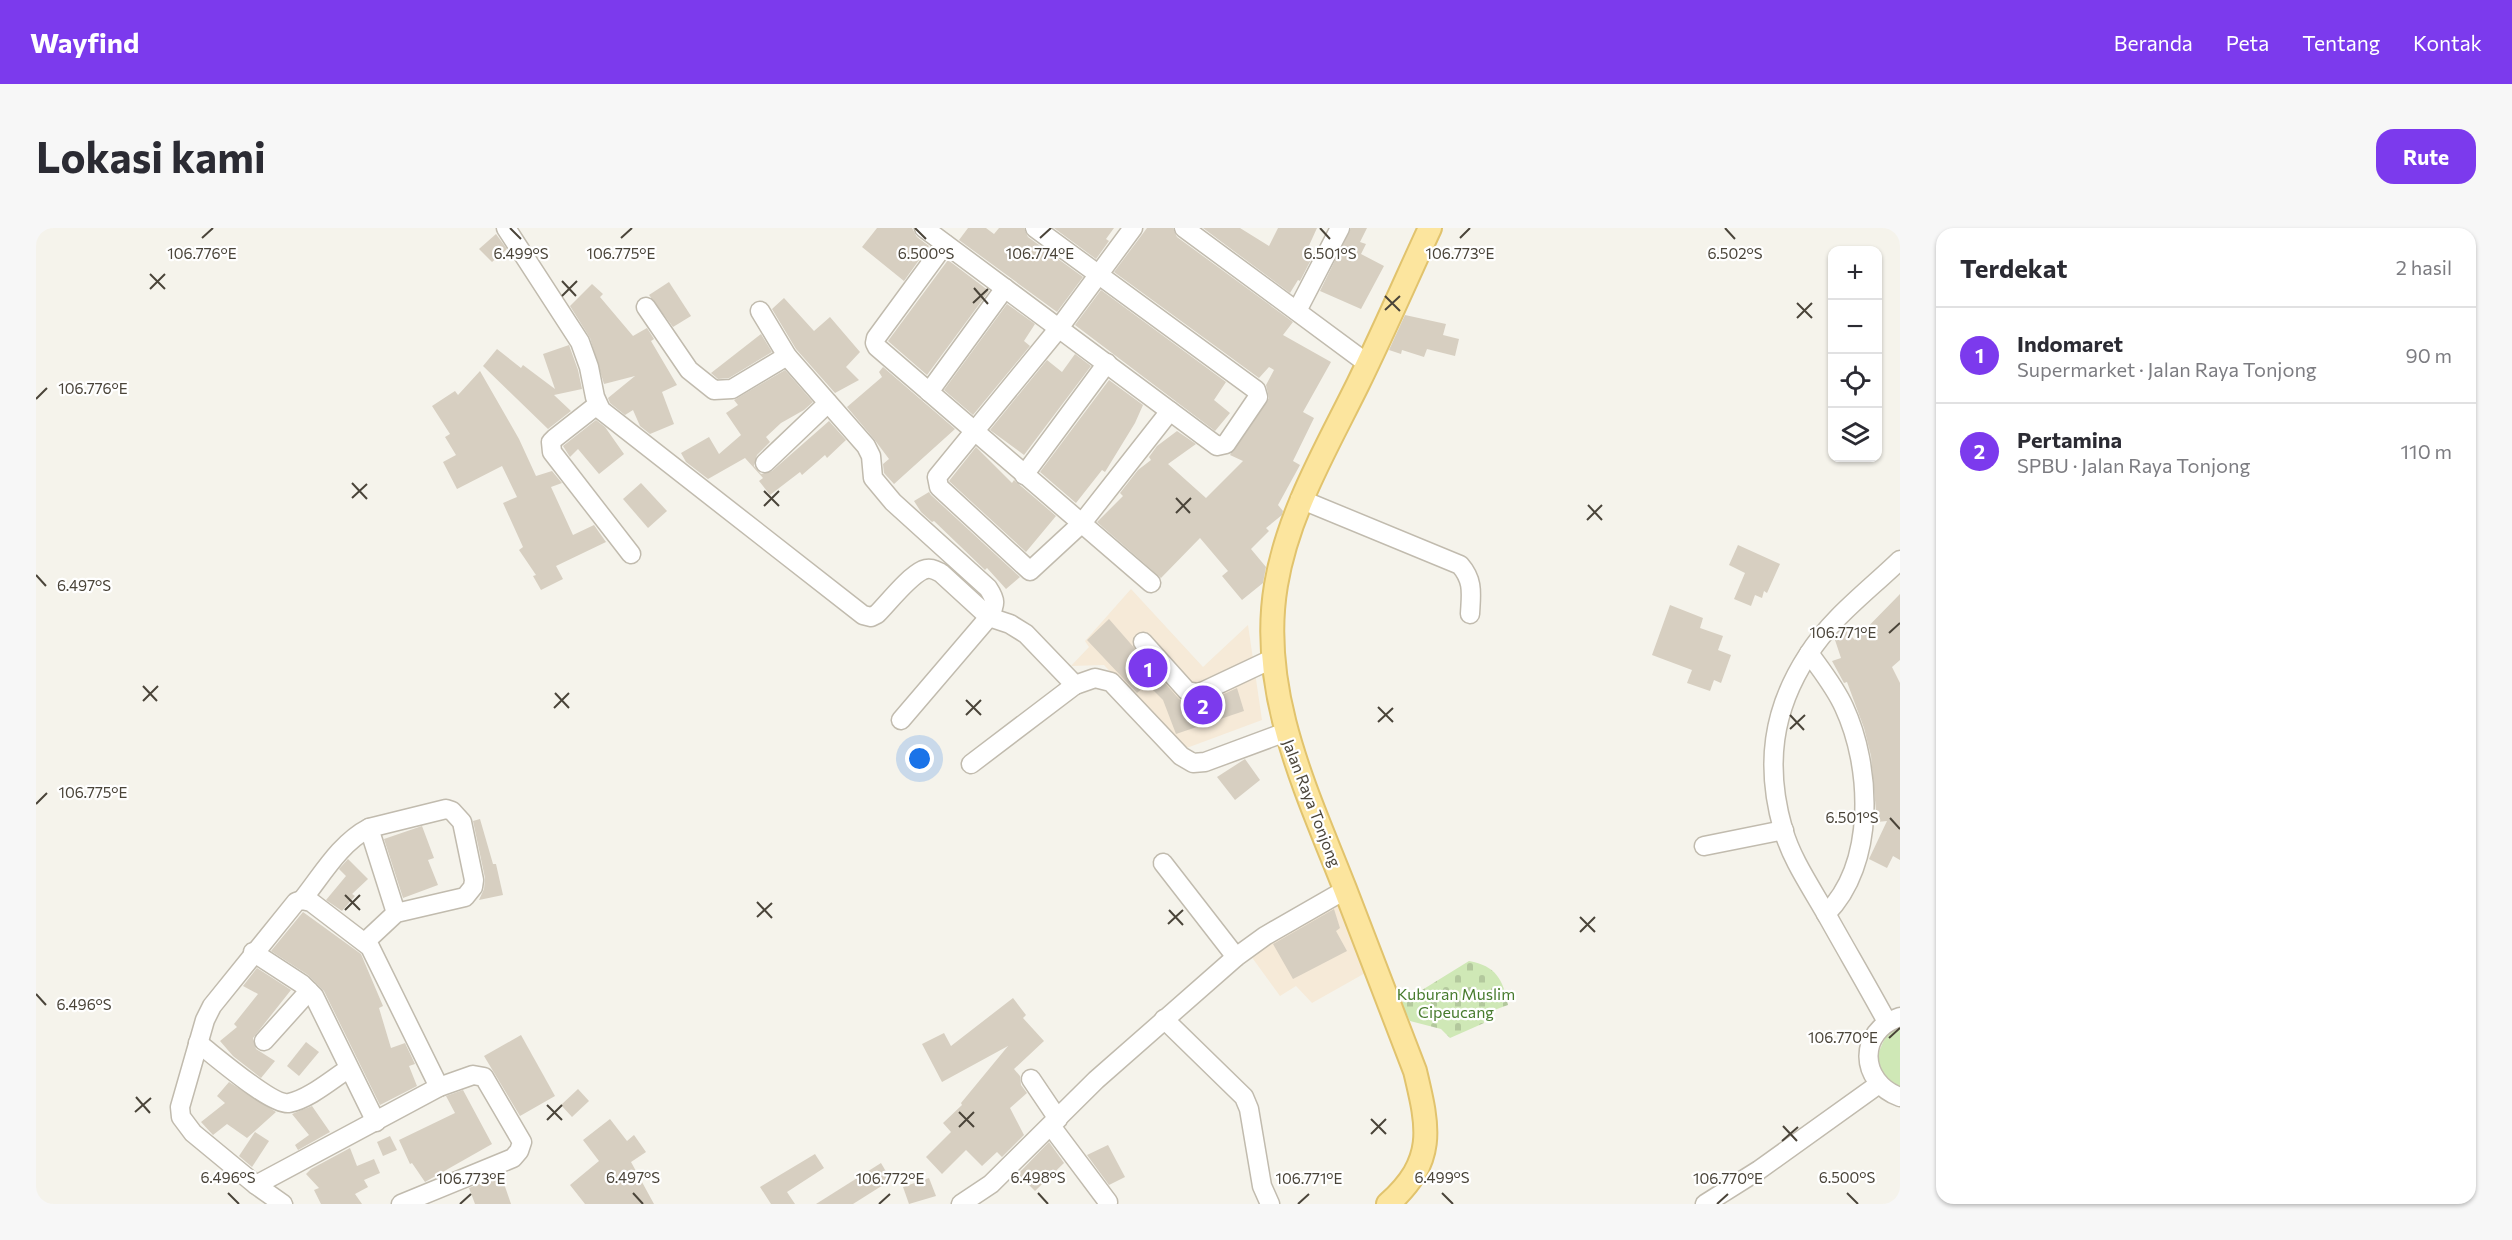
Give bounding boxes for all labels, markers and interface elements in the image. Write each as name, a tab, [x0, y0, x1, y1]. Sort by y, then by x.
text: Wayfind	[30, 25, 139, 59]
text: Beranda	[2114, 30, 2193, 55]
text: Peta	[2226, 30, 2269, 55]
text: Tentang	[2302, 30, 2380, 55]
text: Kontak	[2413, 30, 2482, 55]
button: Rute	[2376, 129, 2476, 184]
text: Lokasi kami	[36, 130, 266, 182]
text: 106.776°E	[167, 244, 237, 262]
text: 6.499°S	[493, 244, 549, 262]
text: 106.775°E	[587, 244, 656, 262]
text: 6.500°S	[898, 244, 954, 262]
text: 106.774°E	[1006, 244, 1074, 262]
text: 6.501°S	[1303, 244, 1357, 262]
text: 106.773°E	[1426, 244, 1494, 262]
text: 6.502°S	[1707, 244, 1763, 262]
map controls	[1828, 246, 1882, 462]
button: +	[1828, 246, 1882, 300]
text: Terdekat	[1960, 252, 2067, 283]
text: 2 hasil	[2396, 255, 2452, 279]
button: −	[1828, 300, 1882, 354]
text: Indomaret	[2017, 330, 2123, 357]
text: 1	[1975, 343, 1984, 367]
text: 90 m	[2406, 343, 2452, 367]
button: locate	[1828, 354, 1882, 408]
text: Supermarket · Jalan Raya Tonjong	[2017, 357, 2317, 381]
text: 106.776°E	[58, 379, 128, 397]
button: layers	[1828, 408, 1882, 462]
text: Pertamina	[2017, 426, 2122, 453]
text: 2	[1974, 439, 1985, 463]
text: 110 m	[2401, 439, 2452, 463]
text: SPBU · Jalan Raya Tonjong	[2017, 453, 2250, 477]
text: 6.497°S	[57, 576, 111, 594]
text: 106.771°E	[1810, 623, 1876, 641]
pin: 1	[1128, 646, 1168, 690]
pin: 2	[1184, 682, 1222, 728]
street label: Jalan Raya Tonjong	[1279, 736, 1346, 870]
your location	[905, 744, 934, 773]
text: 106.775°E	[59, 783, 128, 801]
text: 6.501°S	[1825, 808, 1879, 826]
park label: Kuburan Muslim Cipeucang	[1397, 984, 1515, 1021]
text: 6.496°S	[56, 995, 112, 1013]
text: 106.770°E	[1808, 1028, 1878, 1046]
text: 6.496°S	[200, 1168, 256, 1186]
text: 6.497°S	[606, 1168, 660, 1186]
text: 6.498°S	[1010, 1168, 1066, 1186]
text: 6.499°S	[1414, 1168, 1470, 1186]
text: 6.500°S	[1819, 1168, 1875, 1186]
text: 106.773°E	[437, 1169, 505, 1187]
text: 106.772°E	[856, 1169, 924, 1187]
text: 106.771°E	[1276, 1169, 1342, 1187]
text: 106.770°E	[1693, 1169, 1763, 1187]

